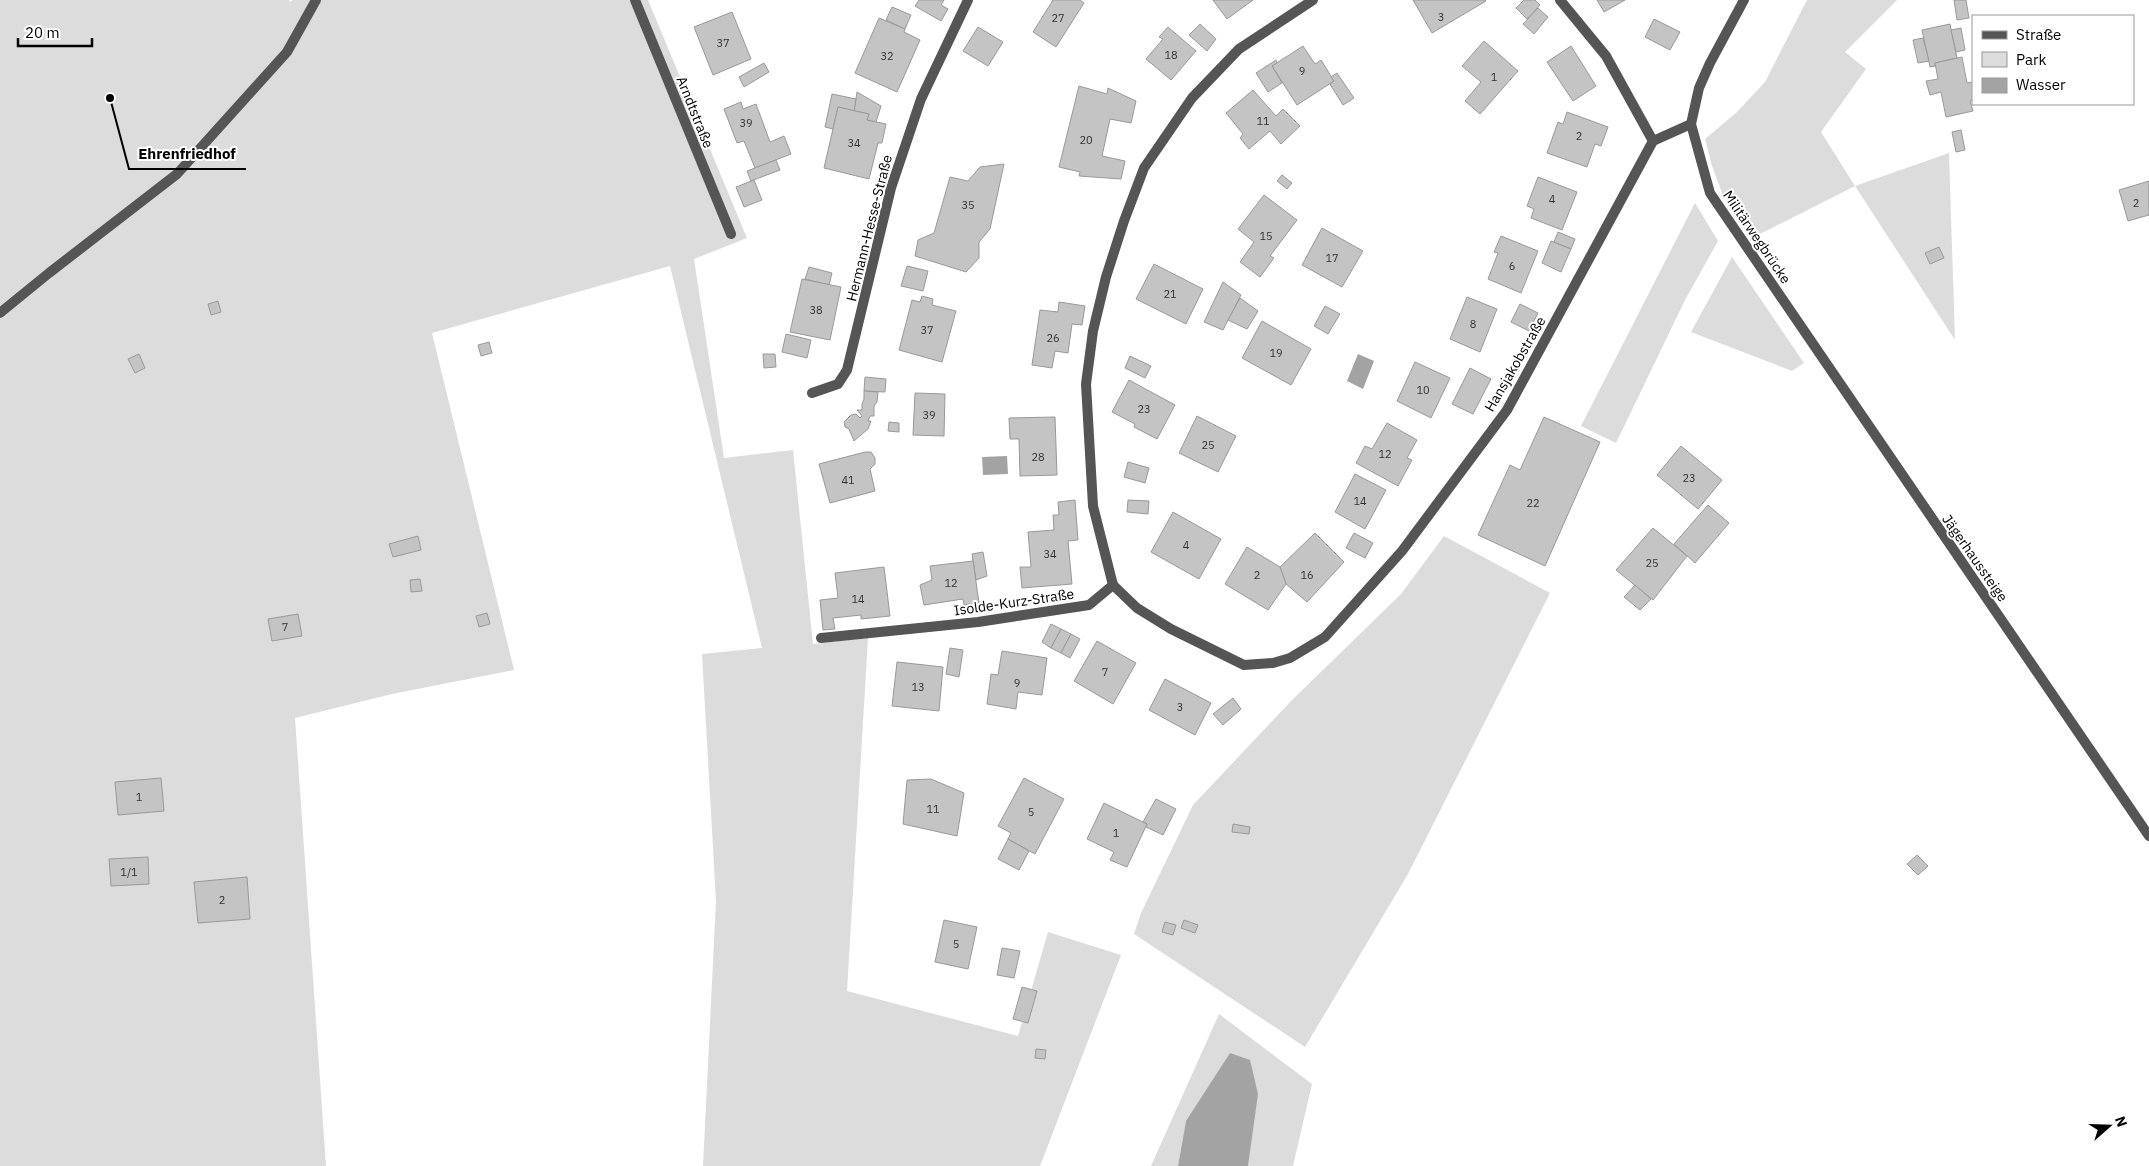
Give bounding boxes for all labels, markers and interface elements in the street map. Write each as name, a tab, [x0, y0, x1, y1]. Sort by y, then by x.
house number: 3	[1438, 10, 1444, 24]
house number: 27	[1051, 11, 1065, 25]
scale bar	[18, 15, 91, 47]
legend	[1972, 15, 2134, 105]
text: 20 m	[25, 23, 60, 42]
text: Straße	[2016, 25, 2061, 44]
house number: 37	[716, 36, 730, 50]
house number: 18	[1164, 48, 1178, 62]
house number: 32	[880, 49, 894, 63]
text: Park	[2016, 50, 2046, 69]
house number: 9	[1299, 64, 1305, 78]
house number: 1	[1491, 70, 1498, 84]
street label: Arndtstraße	[672, 73, 718, 151]
text: Wasser	[2016, 75, 2066, 94]
house number: 11	[1256, 114, 1270, 128]
house number: 39	[739, 116, 753, 130]
house number: 2	[1576, 129, 1582, 143]
house number: 20	[1079, 133, 1093, 147]
house number: 34	[847, 136, 861, 150]
callout: Ehrenfriedhof	[129, 139, 246, 169]
text: Ehrenfriedhof	[138, 144, 236, 163]
street label: Hermann-Hesse-Straße	[842, 153, 896, 303]
street label: Militärwegbrücke	[1719, 187, 1795, 287]
house number: 4	[1549, 192, 1556, 206]
house number: 2	[2133, 196, 2139, 210]
house number: 35	[961, 198, 975, 212]
house number: 15	[1259, 229, 1273, 243]
house number: 17	[1325, 251, 1339, 265]
house number: 6	[1509, 259, 1515, 273]
house number: 21	[1163, 287, 1177, 301]
house number: 38	[809, 303, 823, 317]
street label: Hansjakobstraße	[1480, 313, 1550, 415]
house number: 8	[1470, 317, 1476, 331]
house number: 37	[920, 323, 934, 337]
house number: 26	[1046, 331, 1060, 345]
house number: 19	[1269, 346, 1283, 360]
house number: 10	[1416, 383, 1430, 397]
house number: 23	[1137, 402, 1151, 416]
house number: 39	[922, 408, 936, 422]
house number: 25	[1201, 438, 1215, 452]
house number: 12	[1378, 447, 1392, 461]
house number: 28	[1031, 450, 1045, 464]
house number: 23	[1682, 471, 1696, 485]
house number: 41	[841, 473, 855, 487]
house number: 14	[1353, 494, 1367, 508]
house number: 22	[1526, 496, 1540, 510]
street label: Jägerhaussteige	[1938, 511, 2012, 605]
house number: 4	[1183, 538, 1190, 552]
house number: 34	[1043, 547, 1057, 561]
house number: 25	[1645, 556, 1659, 570]
house number: 2	[1254, 568, 1260, 582]
house number: 16	[1300, 568, 1314, 582]
house number: 12	[944, 576, 958, 590]
street label: Isolde-Kurz-Straße	[953, 585, 1076, 619]
house number: 14	[851, 592, 865, 606]
house number: 7	[282, 620, 288, 634]
house number: 7	[1102, 665, 1108, 679]
house number: 9	[1014, 676, 1020, 690]
house number: 13	[911, 680, 925, 694]
house number: 3	[1177, 700, 1183, 714]
house number: 1	[136, 790, 143, 804]
house number: 11	[926, 802, 940, 816]
house number: 5	[1028, 805, 1034, 819]
house number: 1	[1113, 826, 1120, 840]
house number: 1/1	[120, 865, 138, 879]
house number: 2	[219, 893, 225, 907]
house number: 5	[953, 937, 959, 951]
north arrow	[2084, 1101, 2134, 1151]
text: N	[2111, 1114, 2131, 1129]

